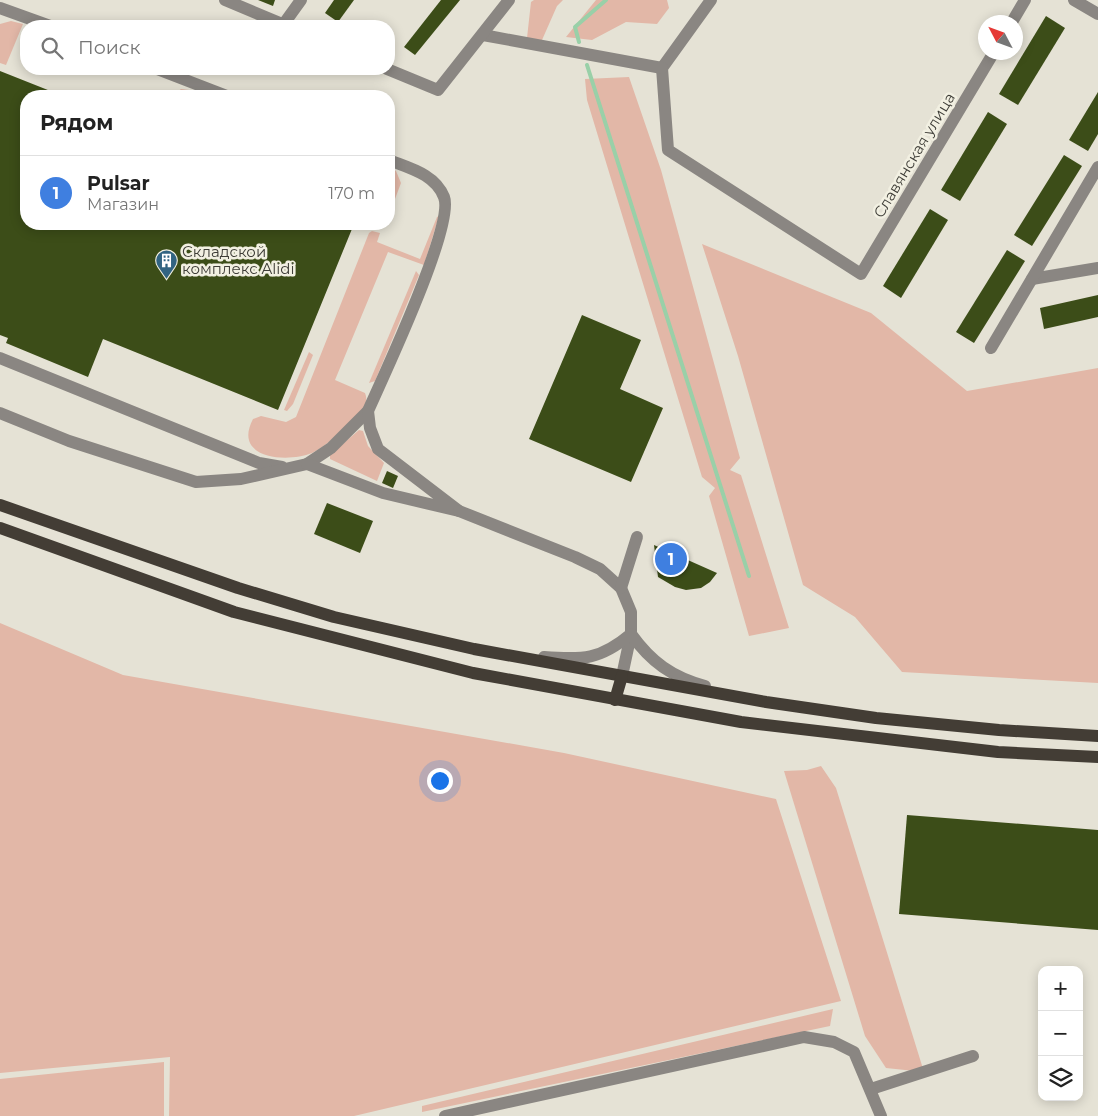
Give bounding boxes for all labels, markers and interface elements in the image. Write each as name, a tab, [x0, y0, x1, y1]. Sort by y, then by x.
north arrow	[978, 15, 1023, 60]
search box	[20, 20, 395, 75]
icon: search	[38, 34, 66, 62]
text: Поиск	[78, 36, 141, 59]
street label: Славянская улица	[869, 89, 959, 221]
text: Рядом	[40, 110, 113, 135]
text: Pulsar	[87, 172, 150, 195]
text: 1	[53, 184, 59, 203]
text: 170 m	[328, 184, 375, 203]
text: Магазин	[87, 195, 159, 214]
place label: Складской комплекс Alidi	[182, 242, 295, 278]
building icon: Складской комплекс Alidi	[154, 248, 178, 279]
pin: 1	[655, 540, 687, 578]
your location	[427, 768, 453, 794]
map controls	[1038, 966, 1083, 1101]
button: +	[1038, 966, 1083, 1011]
button: −	[1038, 1011, 1083, 1056]
button: layers	[1038, 1056, 1083, 1101]

